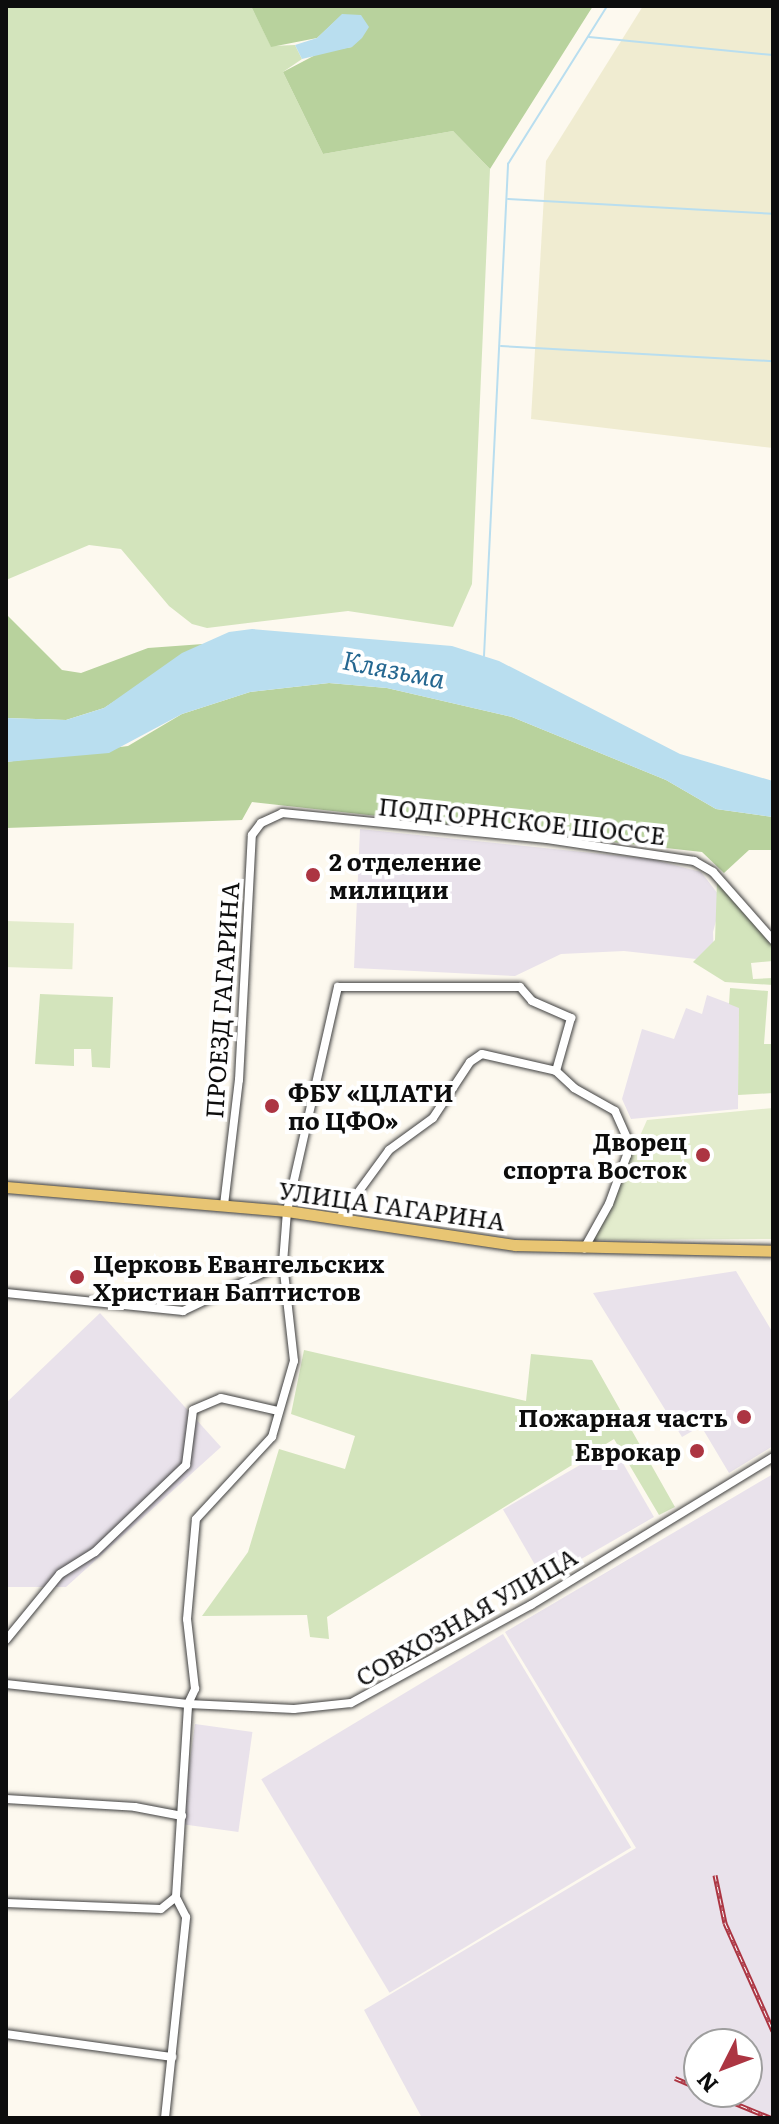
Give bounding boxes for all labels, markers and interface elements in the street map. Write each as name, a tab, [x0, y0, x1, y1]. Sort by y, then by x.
water label: Клязьма	[340, 643, 448, 693]
street label: ПОДГОРНСКОЕ ШОССЕ	[377, 791, 667, 849]
place label: 2 отделение милиции	[329, 847, 481, 903]
marker: 2 отделение милиции	[304, 866, 322, 884]
street label: ПРОЕЗД ГАГАРИНА	[198, 881, 244, 1119]
place label: ФБУ «ЦЛАТИ по ЦФО»	[288, 1078, 454, 1134]
marker: ФБУ «ЦЛАТИ по ЦФО»	[263, 1097, 281, 1115]
place label: Дворец спорта Восток	[503, 1127, 687, 1183]
marker: Дворец спорта Восток	[694, 1146, 712, 1164]
street label: УЛИЦА ГАГАРИНА	[277, 1175, 507, 1235]
place label: Церковь Евангельских Христиан Баптистов	[93, 1249, 384, 1305]
marker: Церковь Евангельских Христиан Баптистов	[68, 1268, 86, 1286]
place label: Пожарная часть	[518, 1403, 728, 1431]
marker: Пожарная часть	[735, 1408, 753, 1426]
place label: Еврокар	[575, 1437, 681, 1465]
marker: Еврокар	[688, 1442, 706, 1460]
street label: СОВХОЗНАЯ УЛИЦА	[350, 1541, 582, 1691]
north arrow	[683, 2028, 763, 2108]
text: N	[688, 2065, 725, 2101]

